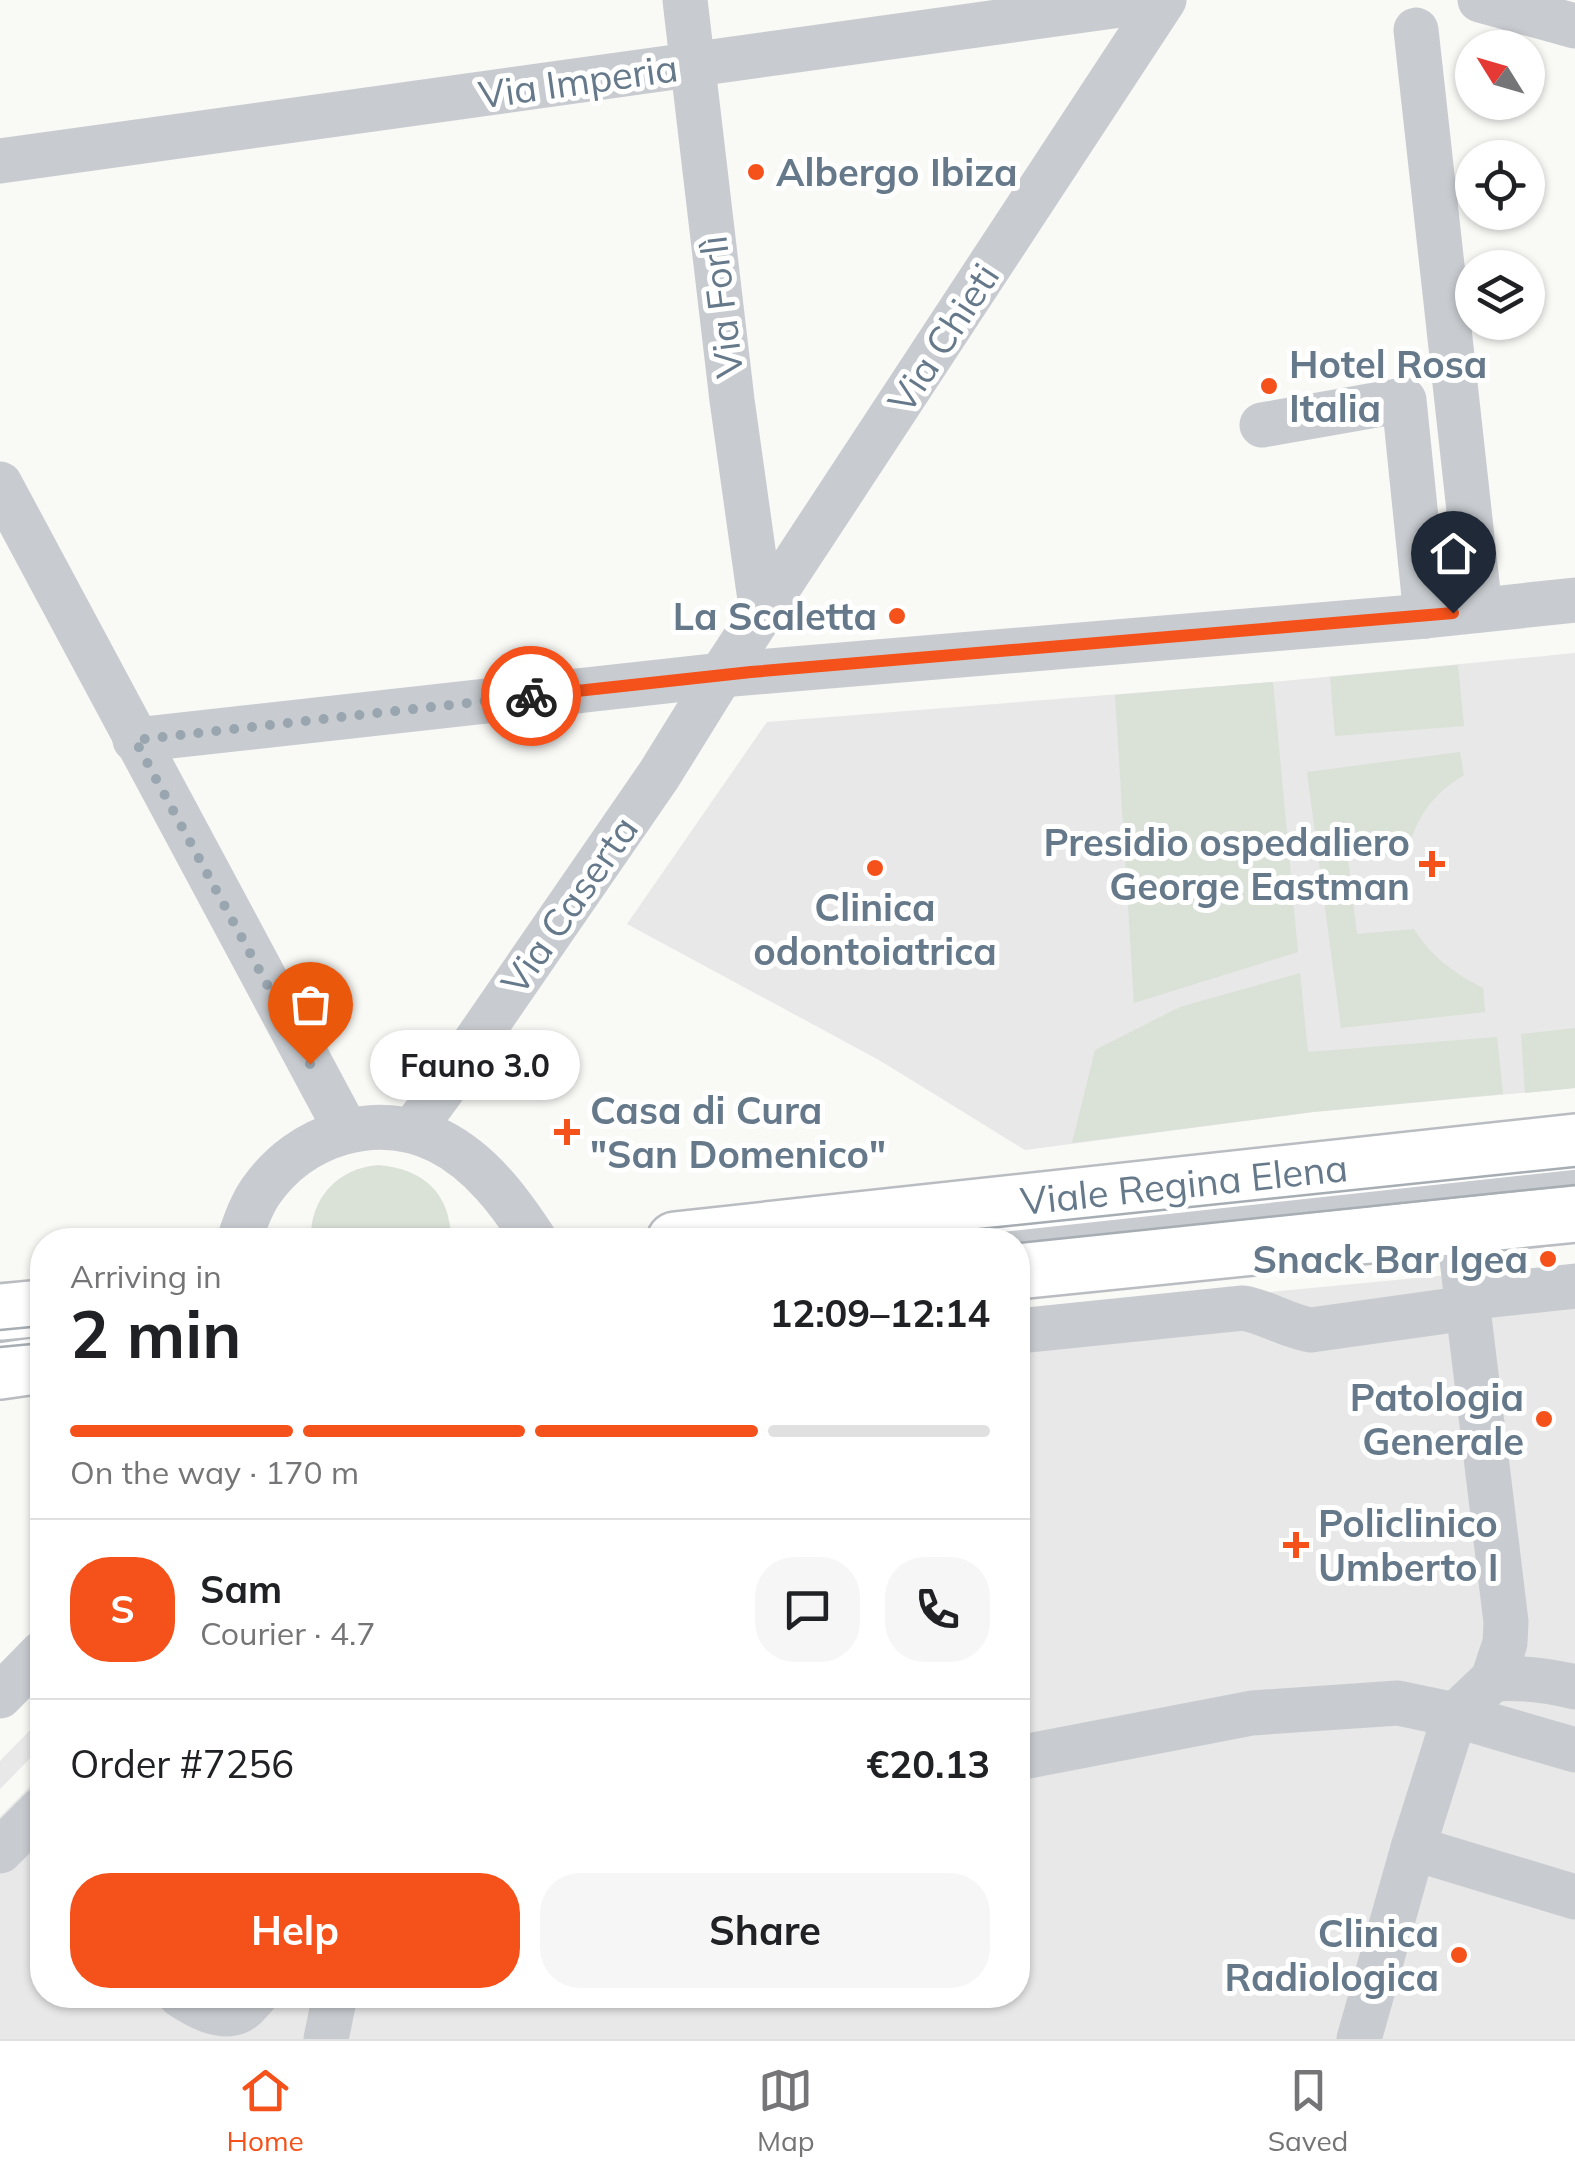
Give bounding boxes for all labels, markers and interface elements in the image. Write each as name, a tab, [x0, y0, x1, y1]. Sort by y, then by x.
north arrow	[1455, 30, 1545, 120]
map controls	[1455, 30, 1545, 340]
street label: Via Imperia	[475, 43, 681, 119]
button: locate	[1455, 140, 1545, 230]
place label: Albergo Ibiza	[776, 148, 1018, 196]
marker: Albergo Ibiza	[745, 161, 767, 183]
street label: Via Forlì	[688, 233, 754, 381]
button: layers	[1455, 250, 1545, 340]
street label: Via Chieti	[877, 254, 1009, 422]
place label: Hotel Rosa Italia	[1289, 340, 1487, 432]
marker: Hotel Rosa Italia	[1258, 375, 1280, 397]
pin	[1411, 511, 1496, 614]
icon: home	[1426, 526, 1481, 581]
place label: La Scaletta	[673, 592, 877, 640]
marker: La Scaletta	[886, 605, 908, 627]
courier	[481, 646, 581, 746]
icon: bike	[504, 669, 559, 724]
street label: Via Caserta	[490, 807, 648, 1003]
place label: Presidio ospedaliero George Eastman	[1043, 818, 1410, 910]
marker: Presidio ospedaliero George Eastman	[1419, 851, 1445, 877]
marker: Clinica odontoiatrica	[864, 857, 886, 879]
place label: Clinica odontoiatrica	[753, 883, 997, 975]
pin	[268, 962, 353, 1065]
icon: bag	[283, 977, 338, 1032]
callout: Fauno 3.0	[370, 1029, 580, 1099]
text: Fauno 3.0	[400, 1045, 550, 1085]
place label: Casa di Cura "San Domenico"	[590, 1086, 886, 1178]
marker: Casa di Cura "San Domenico"	[554, 1119, 580, 1145]
street label: Viale Regina Elena	[1018, 1143, 1350, 1225]
place label: Snack Bar Igea	[1253, 1235, 1528, 1283]
marker: Snack Bar Igea	[1537, 1248, 1559, 1270]
text: Arriving in	[70, 1256, 222, 1296]
text: 12:09–12:14	[770, 1289, 990, 1337]
text: 2 min	[70, 1293, 241, 1374]
place label: Patologia Generale	[1350, 1373, 1524, 1465]
marker: Patologia Generale	[1533, 1408, 1555, 1430]
text: On the way · 170 m	[70, 1452, 359, 1492]
place label: Policlinico Umberto I	[1318, 1499, 1499, 1591]
marker: Policlinico Umberto I	[1283, 1532, 1309, 1558]
button: chat	[755, 1557, 860, 1662]
button: phone	[885, 1557, 990, 1662]
text: Sam	[200, 1565, 282, 1613]
text: S	[110, 1585, 135, 1633]
text: Courier · 4.7	[200, 1613, 376, 1653]
text: Order #7256	[70, 1740, 294, 1788]
text: €20.13	[867, 1740, 990, 1788]
button: Help	[70, 1873, 520, 1988]
button: Share	[540, 1873, 990, 1988]
place label: Clinica Radiologica	[1224, 1909, 1439, 2001]
marker: Clinica Radiologica	[1448, 1944, 1470, 1966]
tab: Home	[227, 2063, 304, 2158]
tab: Map	[757, 2063, 815, 2158]
tab: Saved	[1268, 2063, 1348, 2158]

